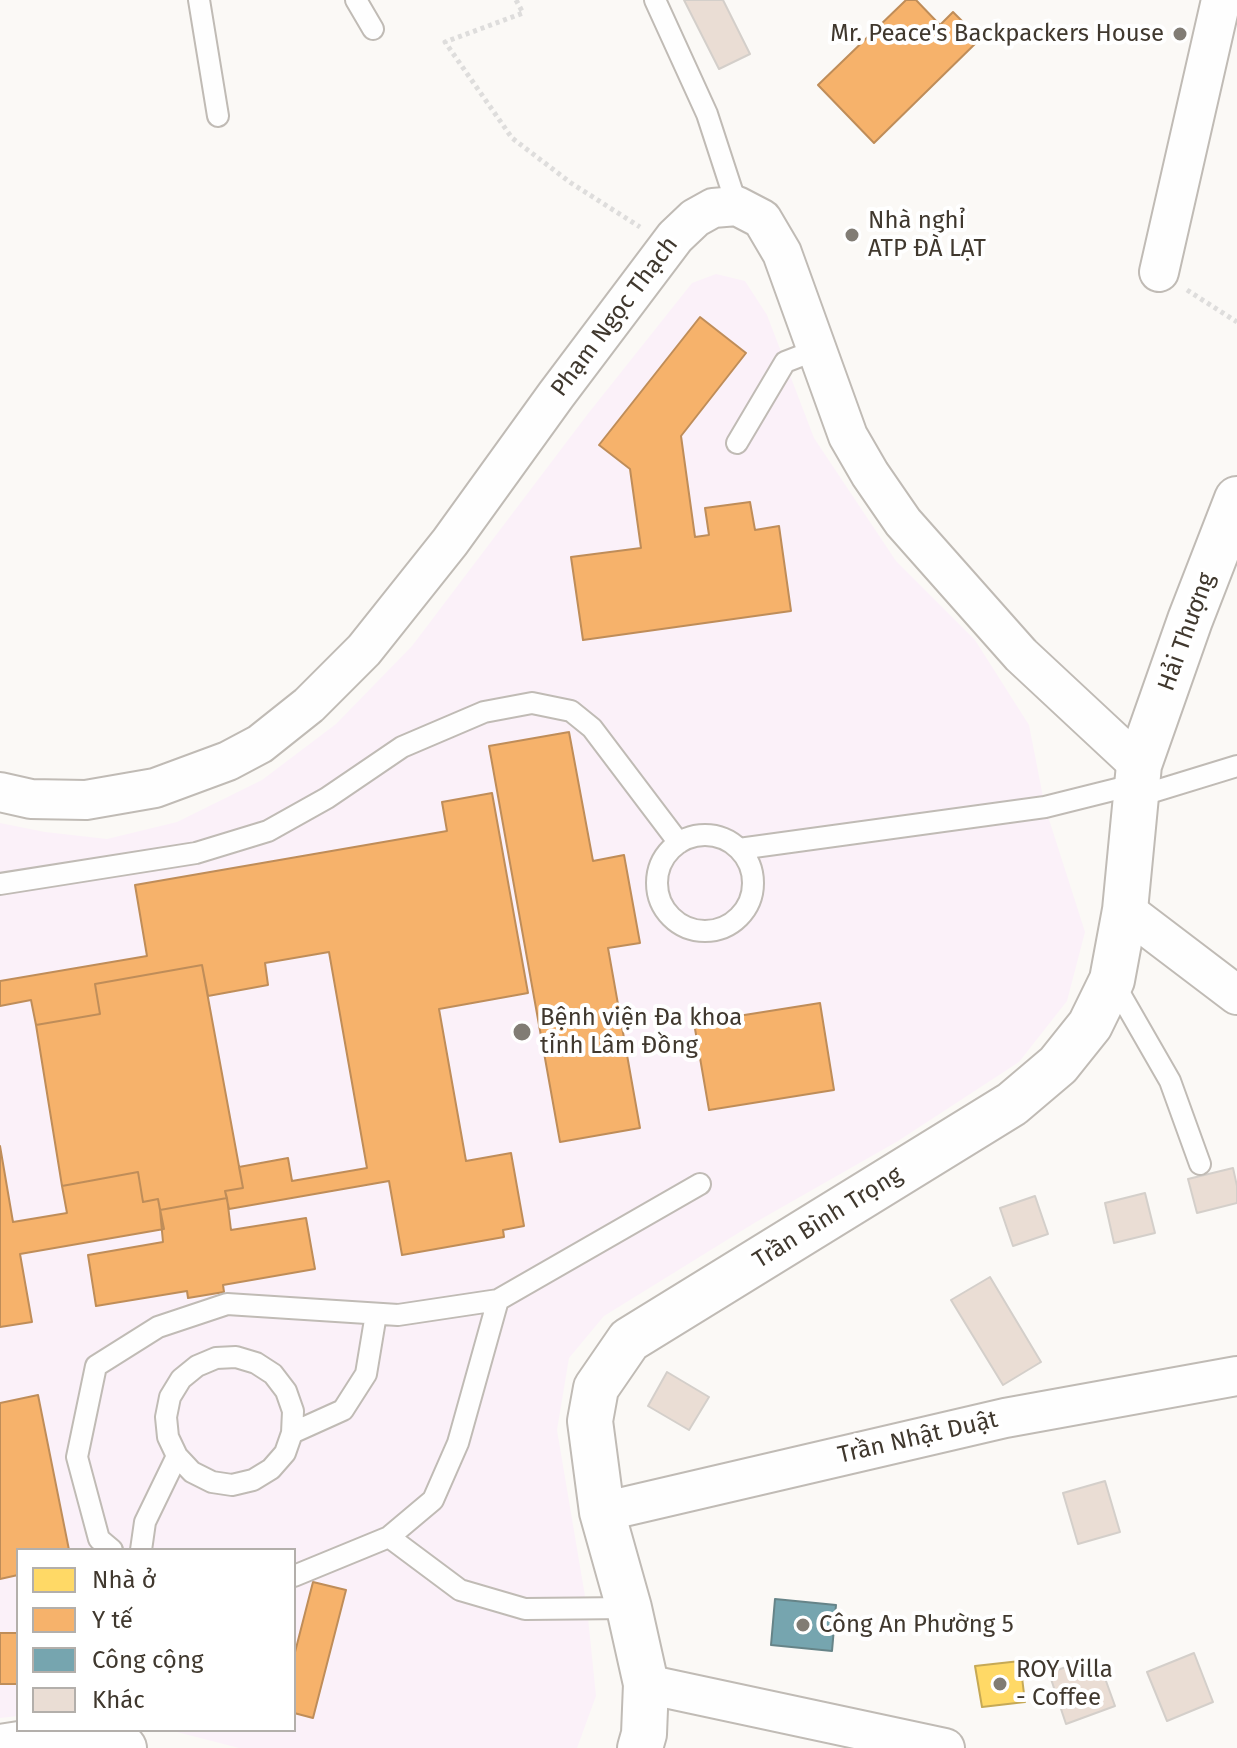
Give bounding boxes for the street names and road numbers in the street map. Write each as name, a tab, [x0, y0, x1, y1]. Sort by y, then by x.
street label: Phạm Ngọc Thạch	[545, 231, 685, 403]
street label: Hải Thượng	[1152, 569, 1222, 695]
street label: Trần Bình Trọng	[748, 1161, 908, 1275]
street label: Trần Nhật Duật	[835, 1406, 1001, 1470]

